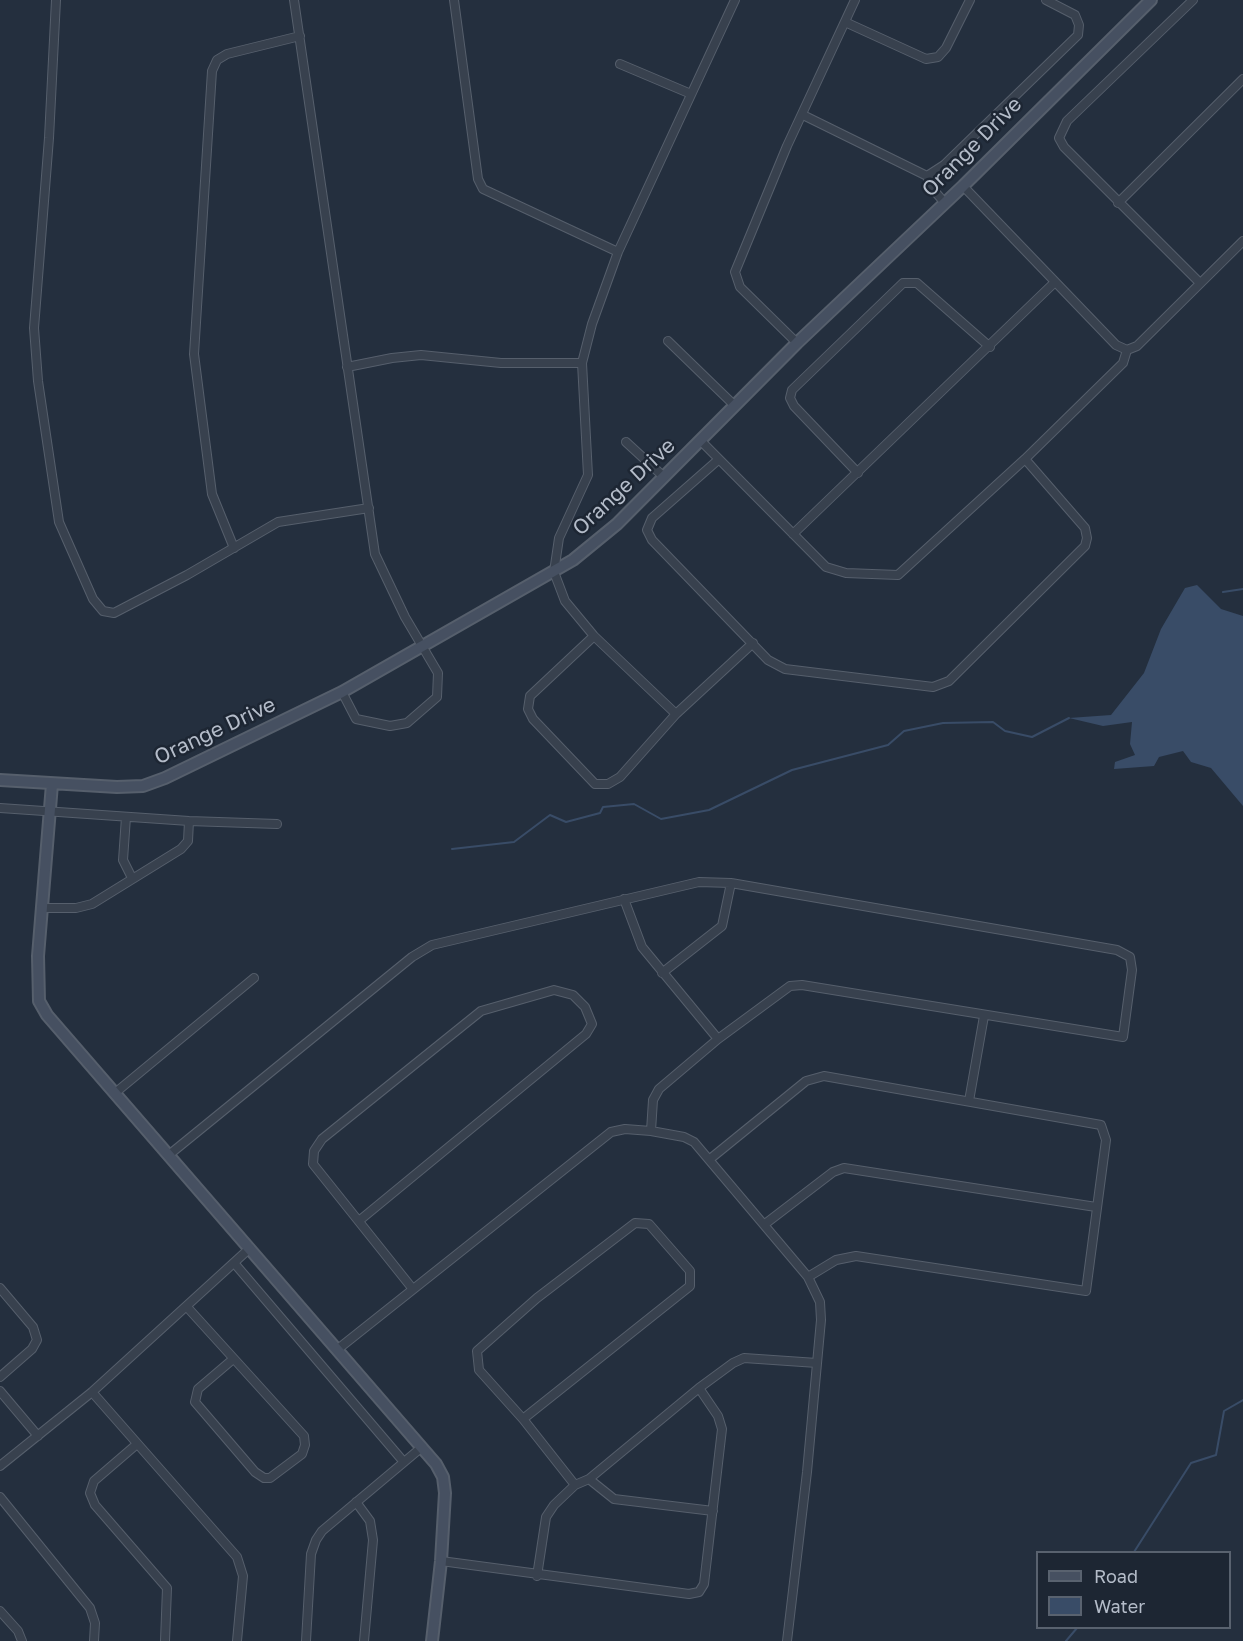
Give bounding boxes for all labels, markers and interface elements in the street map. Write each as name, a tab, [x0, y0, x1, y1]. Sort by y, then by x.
street label: Orange Drive	[917, 92, 1027, 202]
street label: Orange Drive	[568, 433, 680, 541]
street label: Orange Drive	[150, 692, 280, 770]
legend	[1036, 1551, 1231, 1629]
text: Road	[1094, 1565, 1138, 1587]
text: Water	[1094, 1595, 1145, 1617]

